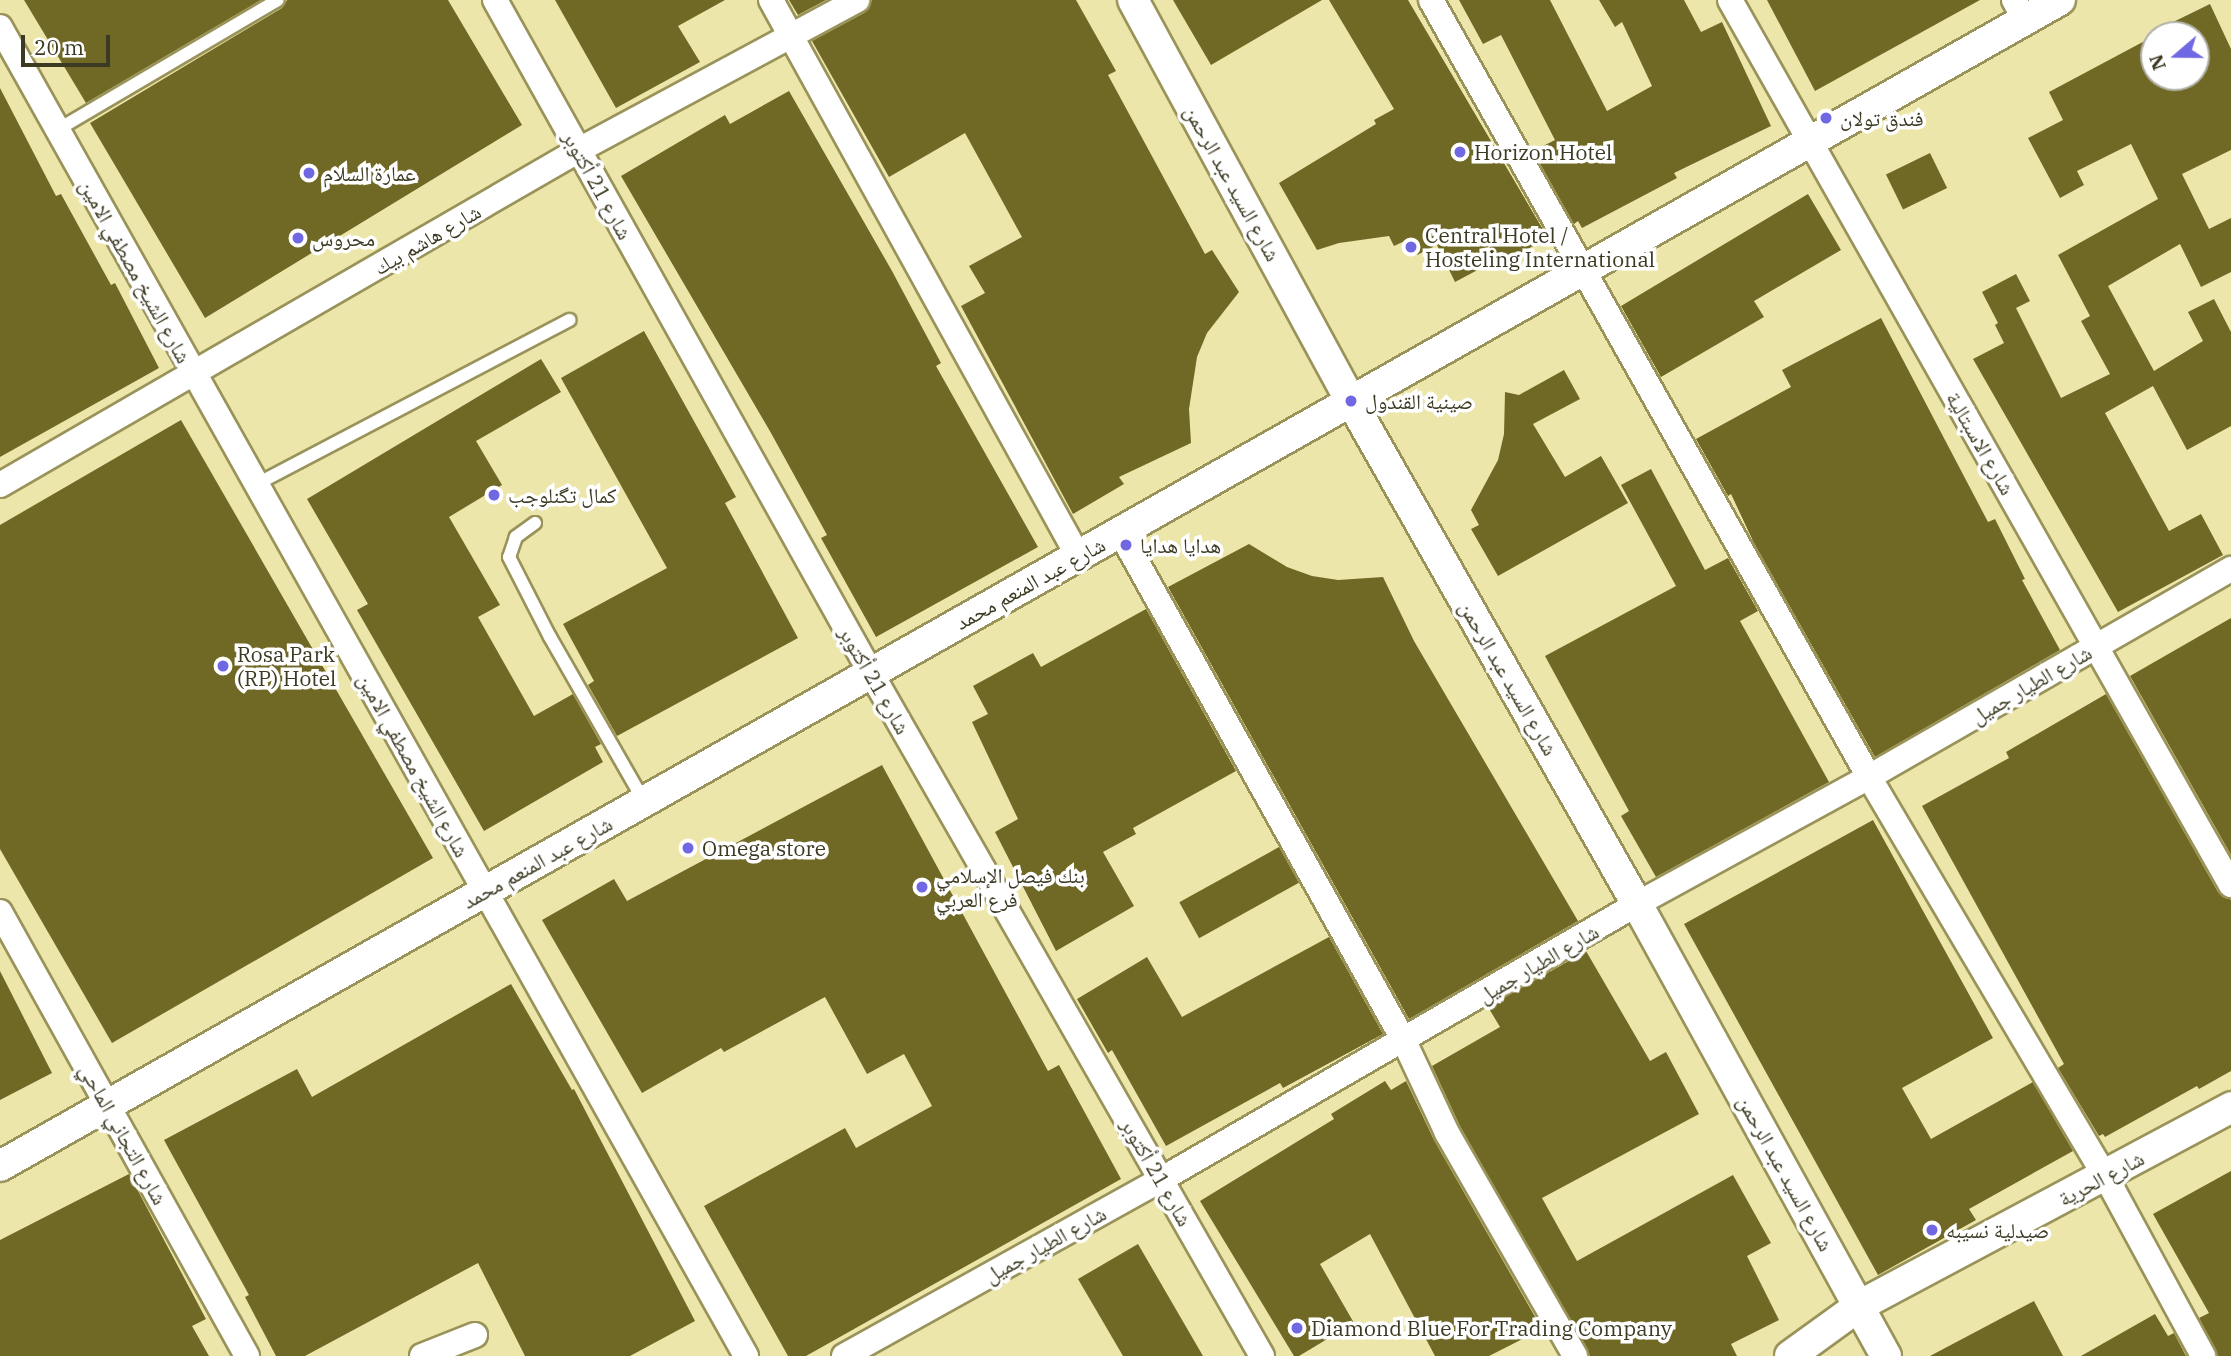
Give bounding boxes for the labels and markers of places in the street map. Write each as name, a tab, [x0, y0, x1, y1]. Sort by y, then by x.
place label: فندق تولان	[1840, 105, 1924, 131]
marker: فندق تولان	[1818, 110, 1834, 126]
place label: Horizon Hotel	[1474, 139, 1612, 165]
marker: Horizon Hotel	[1452, 144, 1468, 160]
place label: عمارة السلام	[323, 160, 416, 186]
marker: عمارة السلام	[301, 165, 317, 181]
place label: Central Hotel / Hosteling International	[1425, 222, 1655, 272]
place label: محروس	[312, 225, 375, 251]
marker: محروس	[290, 230, 306, 246]
marker: Central Hotel / Hosteling International	[1403, 239, 1419, 255]
place label: صينية القندول	[1365, 388, 1473, 414]
marker: صينية القندول	[1343, 393, 1359, 409]
place label: كمال تگنلوجب	[508, 482, 617, 508]
marker: كمال تگنلوجب	[486, 487, 502, 503]
place label: هدايا هدايا	[1140, 532, 1221, 558]
marker: هدايا هدايا	[1118, 537, 1134, 553]
place label: Rosa Park (RP) Hotel	[237, 641, 336, 691]
marker: Rosa Park (RP) Hotel	[215, 658, 231, 674]
place label: Omega store	[702, 835, 826, 861]
marker: Omega store	[680, 840, 696, 856]
place label: بنك فيصل الإسلامي فرع العربي	[936, 862, 1085, 912]
marker: بنك فيصل الإسلامي فرع العربي	[914, 879, 930, 895]
place label: صيدلية نسيبه	[1946, 1217, 2049, 1243]
marker: صيدلية نسيبه	[1924, 1222, 1940, 1238]
place label: Diamond Blue For Trading Company	[1311, 1315, 1672, 1341]
marker: Diamond Blue For Trading Company	[1289, 1320, 1305, 1336]

